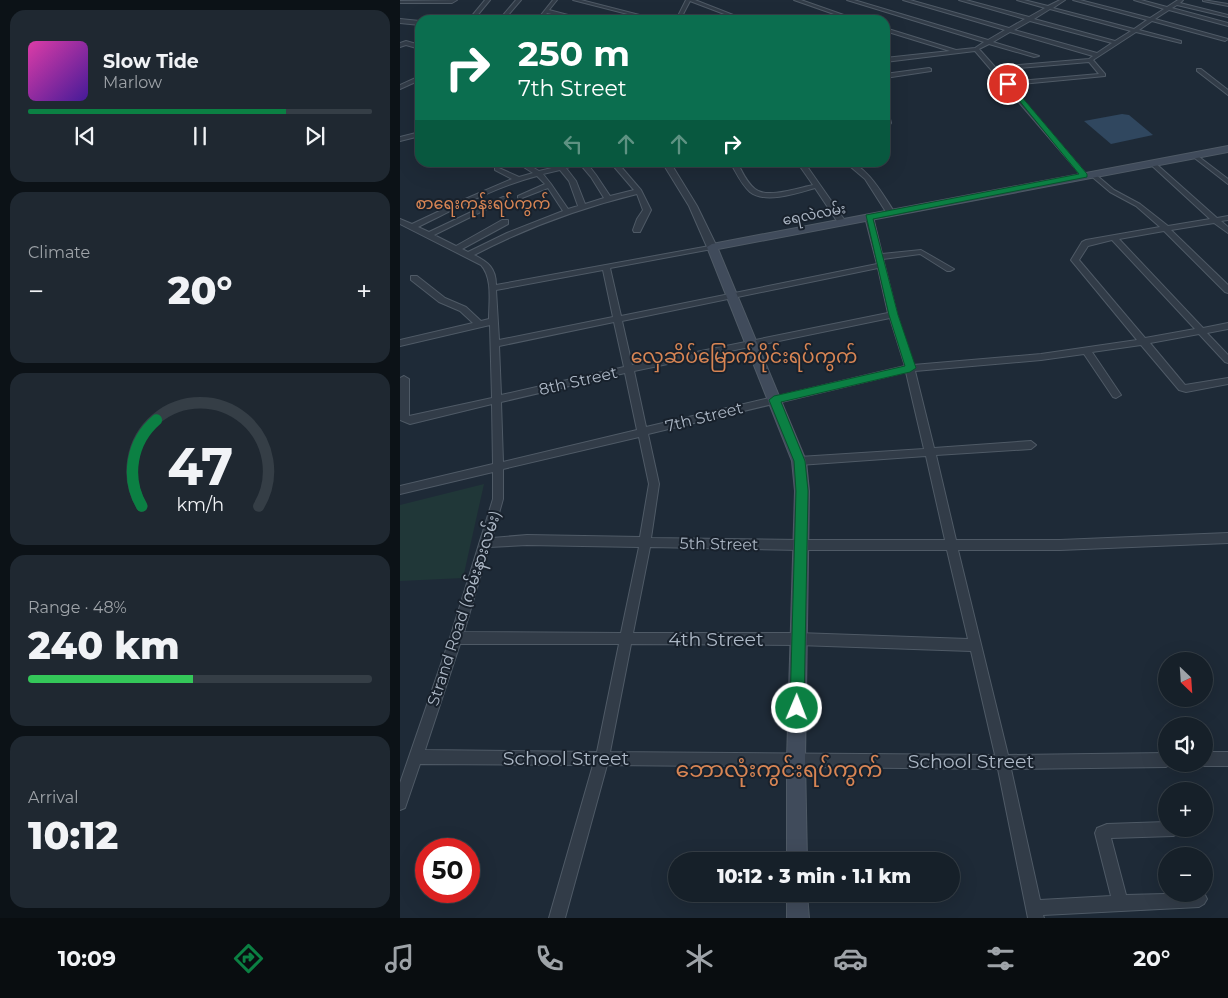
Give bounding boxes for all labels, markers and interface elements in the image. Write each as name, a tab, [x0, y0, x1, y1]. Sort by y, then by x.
text: 250 m	[518, 32, 630, 75]
icon: right	[435, 35, 500, 100]
text: Slow Tide	[103, 50, 199, 73]
pin	[987, 63, 1029, 105]
icon: arrive	[994, 70, 1022, 98]
text: Marlow	[103, 73, 162, 92]
text: 7th Street	[518, 75, 627, 102]
icon: previous	[71, 122, 99, 150]
icon: pause	[186, 122, 214, 150]
icon: next	[301, 122, 329, 150]
icon: left	[559, 130, 587, 158]
icon: ahead	[612, 130, 640, 158]
icon: ahead	[665, 130, 693, 158]
icon: right	[718, 130, 746, 158]
district label: စာရေးကုန်းရပ်ကွက်	[416, 192, 550, 218]
street label: ရေလဲလမ်း	[781, 198, 848, 232]
text: Climate	[28, 243, 90, 262]
text: 20°	[168, 267, 232, 314]
text: −	[28, 274, 44, 308]
text: +	[356, 274, 372, 308]
district label: လှေဆိပ်မြောက်ပိုင်းရပ်ကွက်	[631, 342, 857, 373]
street label: 8th Street	[537, 363, 620, 399]
street label: 7th Street	[663, 398, 745, 436]
text: 47	[167, 435, 233, 498]
text: km/h	[176, 494, 224, 515]
street label: Strand Road (ကမ်းနားလမ်း)	[421, 507, 508, 709]
street label: 5th Street	[679, 534, 759, 554]
text: Range · 48%	[28, 598, 127, 617]
text: 240 km	[28, 622, 180, 669]
street label: 4th Street	[668, 628, 764, 651]
north arrow	[1158, 652, 1212, 708]
map controls	[1158, 652, 1213, 902]
position arrow	[770, 681, 822, 733]
button: sound	[1158, 717, 1213, 772]
street label: School Street	[503, 747, 630, 770]
street label: School Street	[908, 750, 1035, 773]
district label: ဘောလုံးကွင်းရပ်ကွက်	[676, 754, 882, 787]
button: +	[1158, 782, 1213, 837]
text: Arrival	[28, 788, 78, 807]
text: 10:12	[28, 812, 118, 859]
speed limit sign: 50	[415, 838, 480, 903]
button: −	[1158, 847, 1213, 902]
text: 10:12 · 3 min · 1.1 km	[717, 865, 911, 888]
icon: directions	[231, 941, 266, 976]
icon: music	[382, 941, 417, 976]
icon: phone	[532, 941, 567, 976]
icon: climate	[682, 941, 717, 976]
icon: car	[833, 941, 868, 976]
icon: filters	[983, 941, 1018, 976]
text: 10:09	[58, 945, 116, 972]
text: 20°	[1133, 945, 1170, 972]

